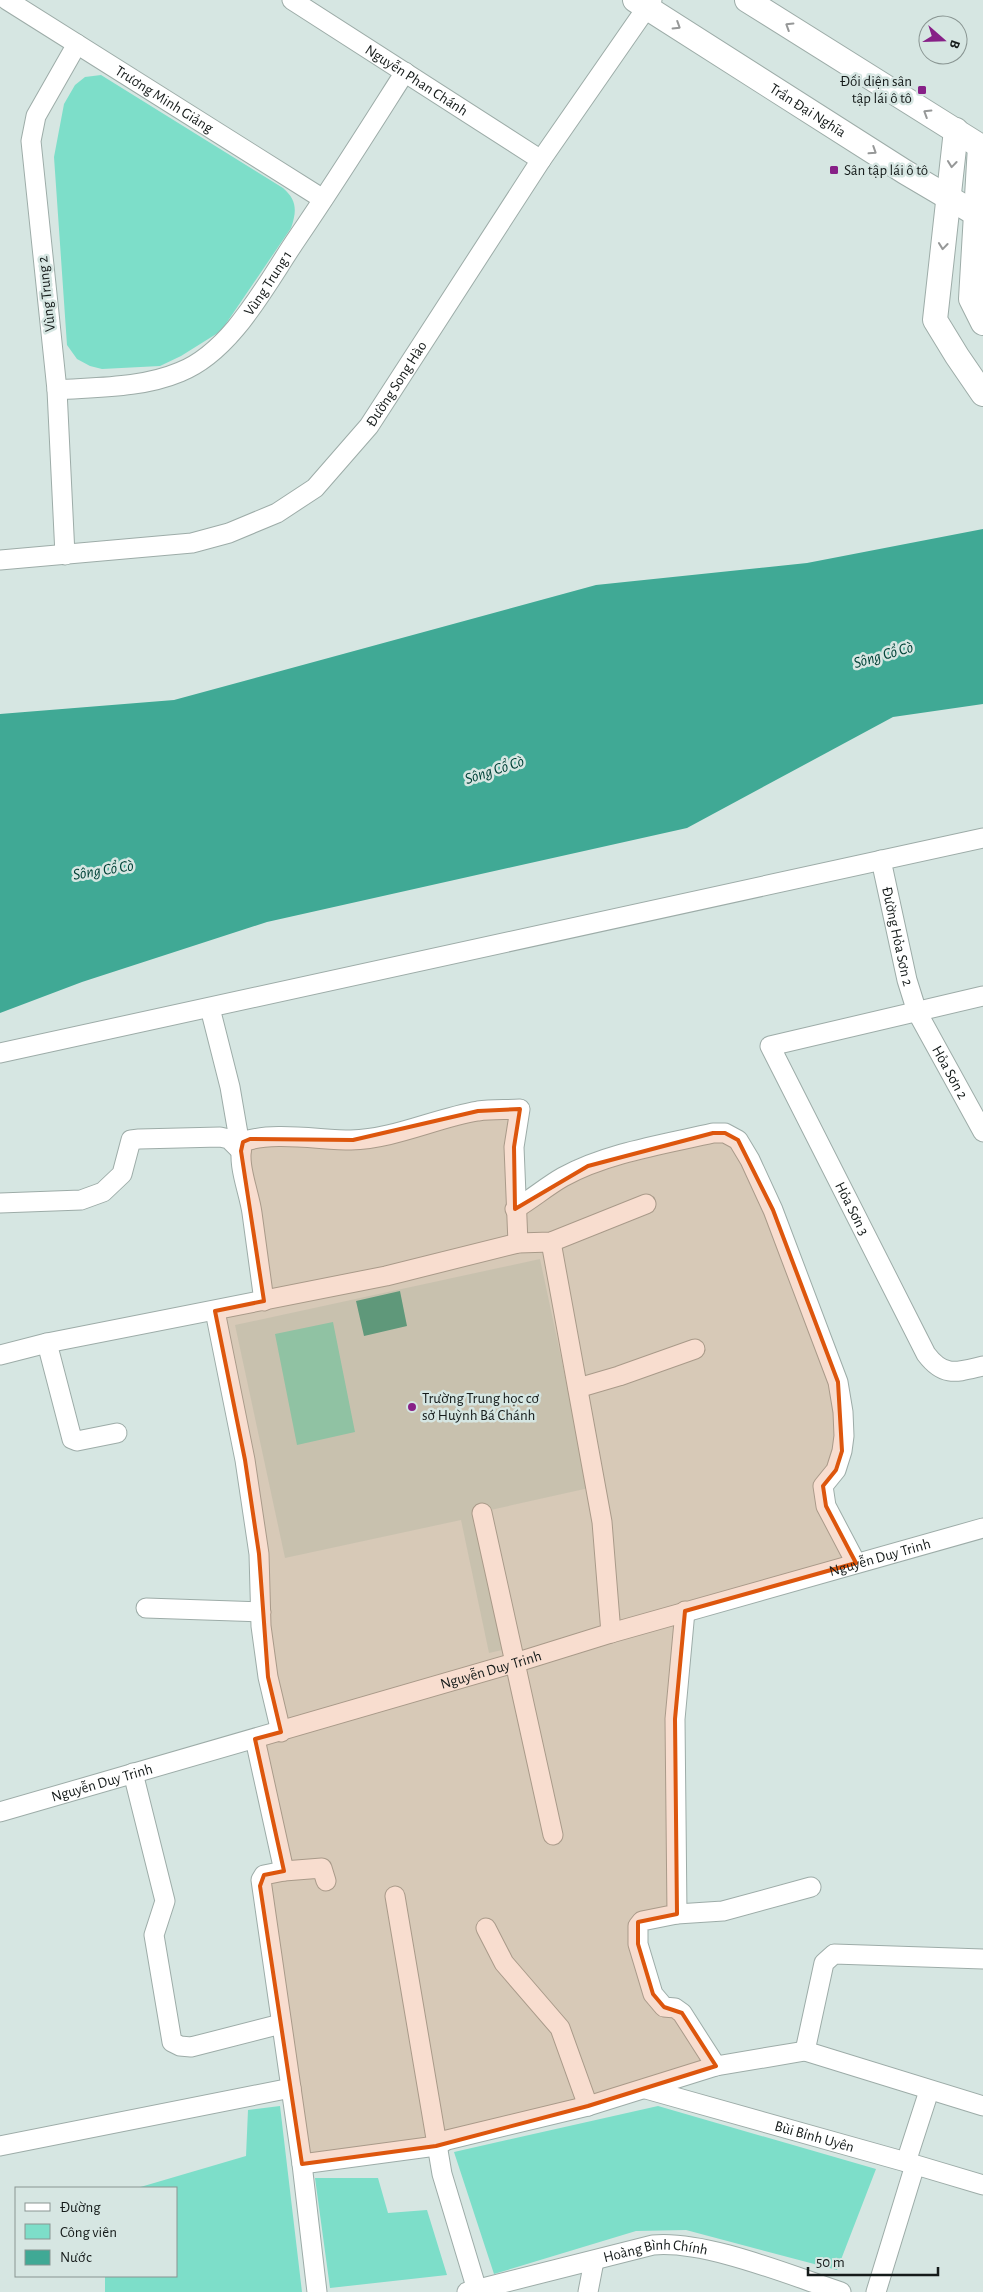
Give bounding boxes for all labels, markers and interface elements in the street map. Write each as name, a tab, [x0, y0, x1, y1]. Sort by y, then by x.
north arrow	[918, 15, 968, 65]
one-way arrow	[671, 19, 680, 29]
one-way arrow	[786, 23, 795, 33]
text: B	[946, 38, 962, 50]
street label: Nguyễn Phan Chánh	[362, 42, 470, 119]
street label: Trương Minh Giảng	[113, 63, 216, 136]
place label: Đối diện sân tập lái ô tô	[840, 74, 912, 106]
street label: Trần Đại Nghĩa	[767, 81, 848, 140]
marker: Đối diện sân tập lái ô tô	[916, 84, 928, 96]
one-way arrow	[923, 109, 932, 119]
one-way arrow	[867, 145, 876, 154]
one-way arrow	[947, 160, 958, 168]
place label: Sân tập lái ô tô	[844, 163, 928, 178]
marker: Sân tập lái ô tô	[828, 164, 840, 176]
one-way arrow	[938, 243, 949, 251]
street label: Vùng Trung 1	[241, 248, 295, 318]
street label: Vùng Trung 2	[35, 255, 58, 332]
street label: Đường Song Hào	[364, 339, 430, 430]
water label: Sông Cổ Cò	[851, 638, 915, 671]
water label: Sông Cổ Cò	[462, 752, 526, 787]
water label: Sông Cổ Cò	[72, 856, 135, 883]
street label: Đường Hỏa Sơn 2	[879, 885, 915, 988]
street label: Hỏa Sơn 2	[929, 1043, 970, 1102]
street label: Hỏa Sơn 3	[832, 1180, 872, 1238]
place label: Trường Trung học cơ sở Huỳnh Bá Chánh	[422, 1391, 540, 1423]
marker: Trường Trung học cơ sở Huỳnh Bá Chánh	[406, 1401, 418, 1413]
street label: Nguyễn Duy Trinh	[828, 1536, 932, 1579]
street label: Nguyễn Duy Trinh	[439, 1648, 543, 1692]
street label: Nguyễn Duy Trinh	[50, 1761, 154, 1805]
street label: Bùi Bỉnh Uyên	[773, 2119, 856, 2155]
legend	[15, 2187, 178, 2277]
text: Đường	[60, 2200, 101, 2215]
text: Công viên	[60, 2225, 117, 2240]
street label: Hoàng Bình Chính	[602, 2237, 709, 2265]
scale bar	[808, 2244, 938, 2276]
text: Nước	[60, 2250, 92, 2265]
text: 50 m	[816, 2255, 845, 2270]

